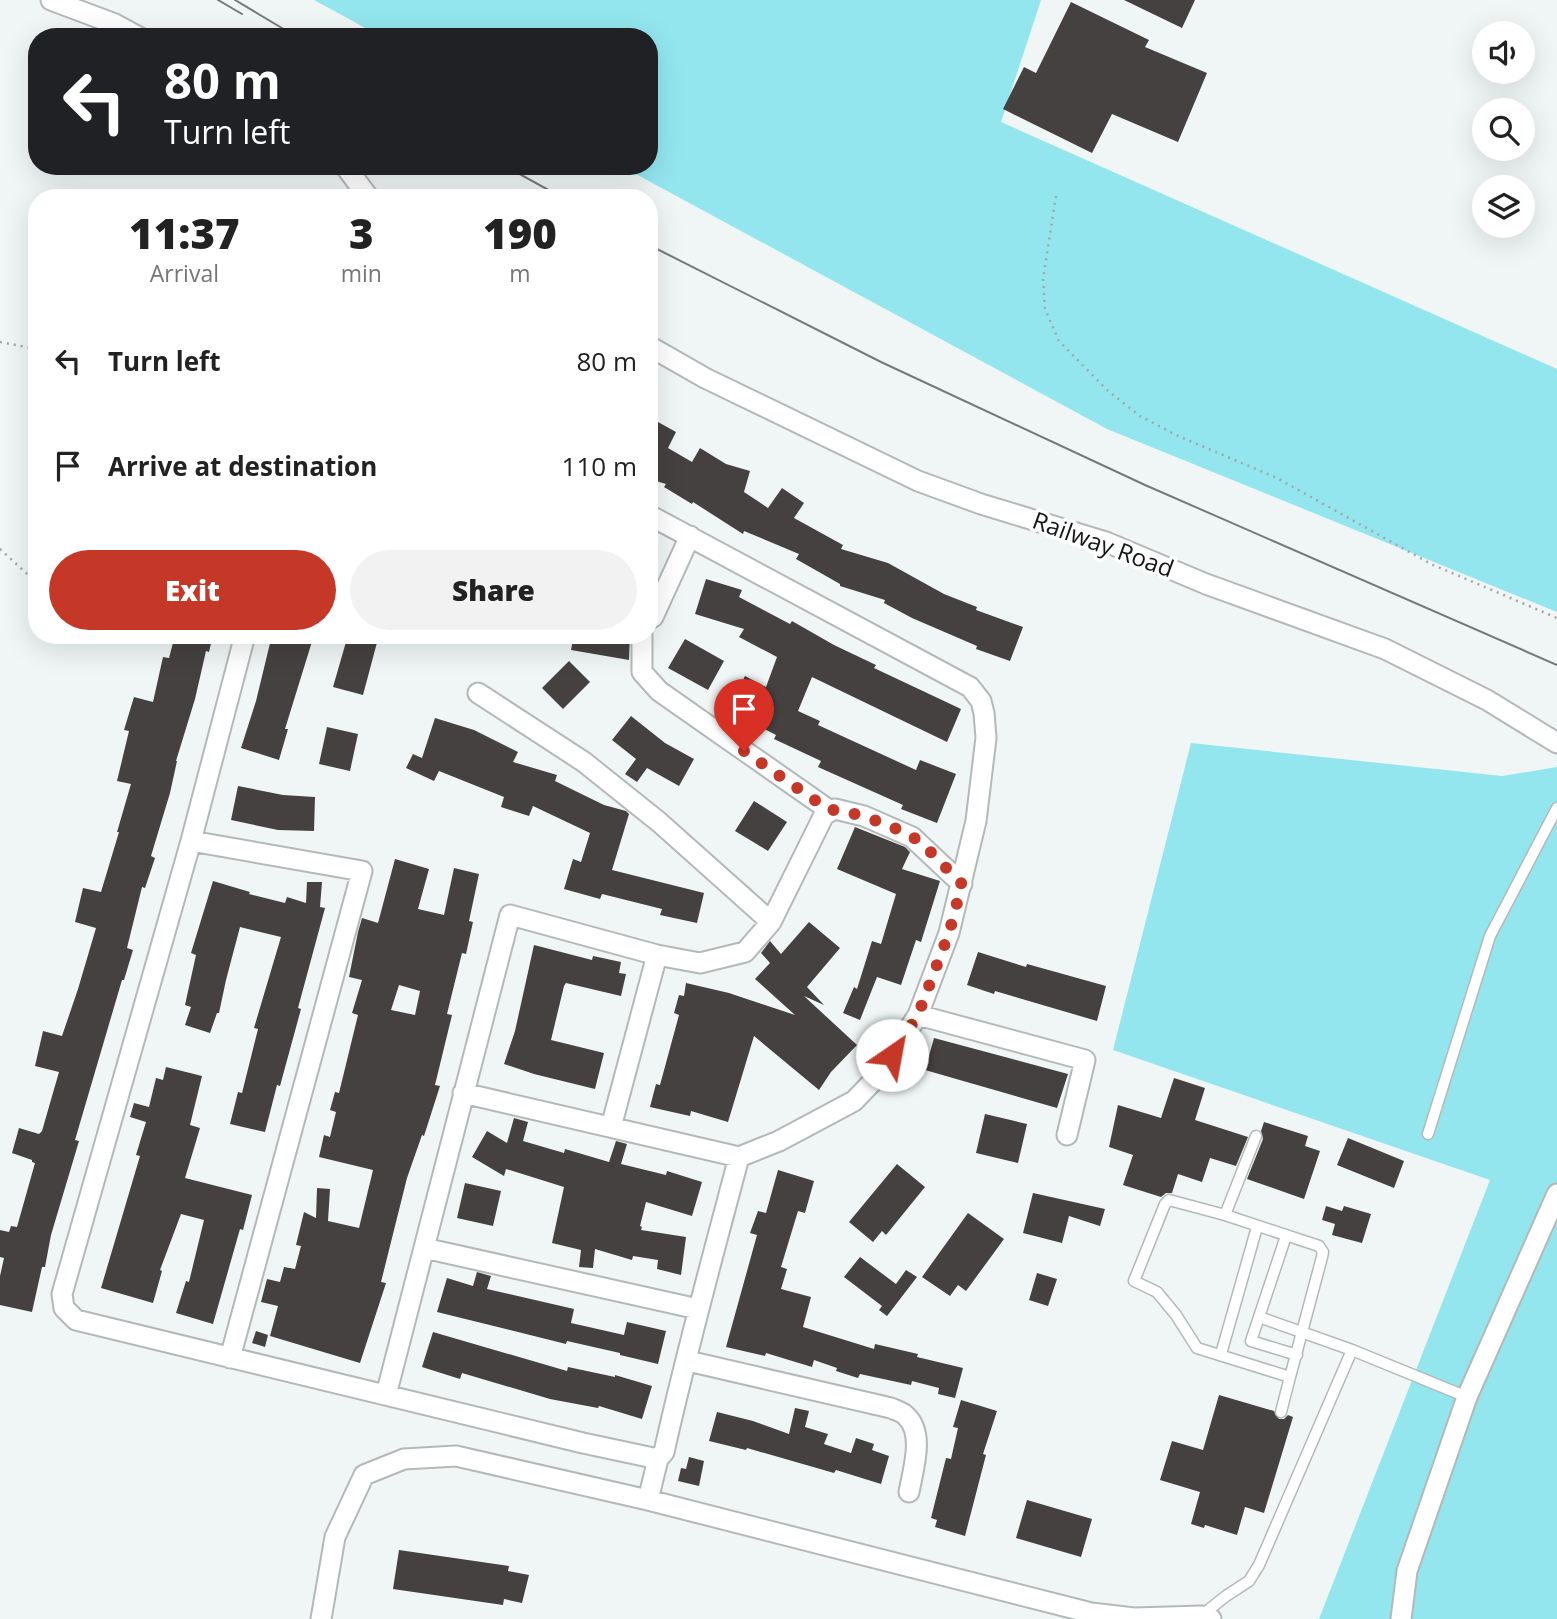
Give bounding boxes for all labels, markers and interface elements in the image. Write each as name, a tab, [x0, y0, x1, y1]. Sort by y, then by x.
map controls	[1472, 21, 1535, 238]
button: sound	[1472, 21, 1535, 84]
text: 80 m	[164, 47, 281, 113]
icon: left	[49, 56, 140, 147]
button: search	[1472, 98, 1535, 161]
text: Turn left	[164, 110, 290, 153]
button: layers	[1472, 175, 1535, 238]
text: 11:37	[129, 204, 240, 261]
text: 3	[349, 204, 374, 261]
text: 190	[483, 204, 557, 261]
text: Arrival	[150, 257, 219, 289]
text: min	[341, 257, 382, 289]
text: m	[509, 257, 531, 289]
icon: left	[49, 342, 87, 380]
text: Turn left	[108, 343, 220, 379]
text: 80 m	[576, 343, 637, 379]
icon: arrive	[49, 447, 87, 485]
text: Arrive at destination	[108, 448, 377, 484]
text: 110 m	[562, 448, 637, 484]
street label: Railway Road	[1028, 503, 1179, 584]
button: Exit	[49, 550, 336, 630]
button: Share	[350, 550, 637, 630]
pin	[714, 679, 774, 751]
icon: arrive	[725, 690, 763, 728]
position arrow	[855, 1018, 929, 1092]

